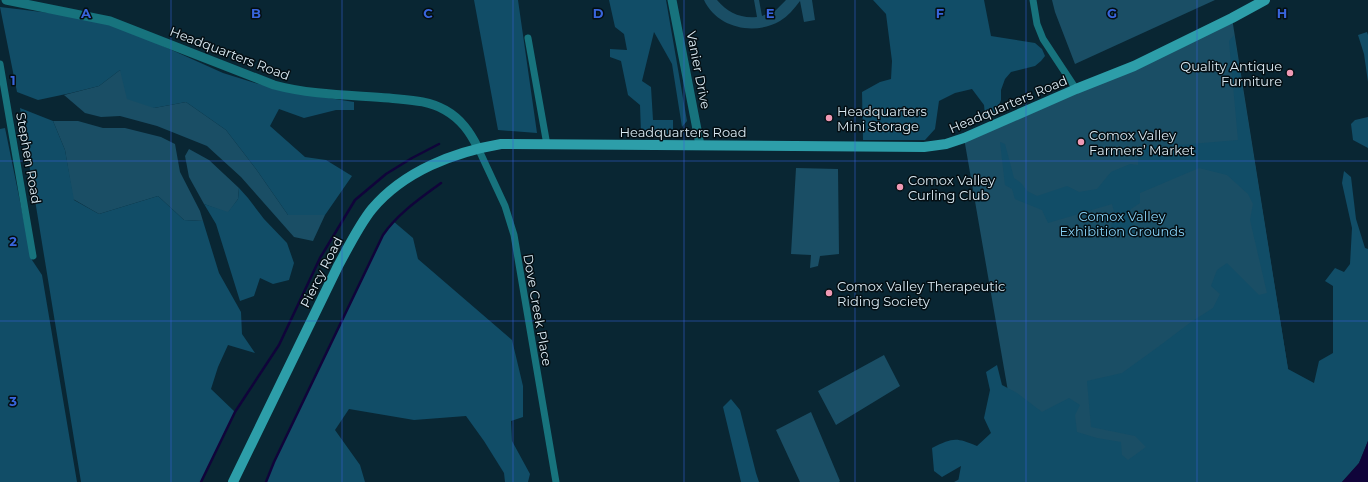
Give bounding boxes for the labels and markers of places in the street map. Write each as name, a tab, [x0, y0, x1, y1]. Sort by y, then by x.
place label: Quality Antique Furniture	[1180, 58, 1282, 89]
marker: Quality Antique Furniture	[1285, 68, 1295, 78]
place label: Headquarters Mini Storage	[837, 103, 927, 134]
marker: Headquarters Mini Storage	[824, 113, 834, 123]
place label: Comox Valley Farmers’ Market	[1089, 127, 1195, 158]
marker: Comox Valley Farmers’ Market	[1076, 137, 1086, 147]
place label: Comox Valley Curling Club	[908, 172, 996, 203]
marker: Comox Valley Curling Club	[895, 182, 905, 192]
place label: Comox Valley Therapeutic Riding Society	[837, 278, 1005, 309]
marker: Comox Valley Therapeutic Riding Society	[824, 288, 834, 298]

